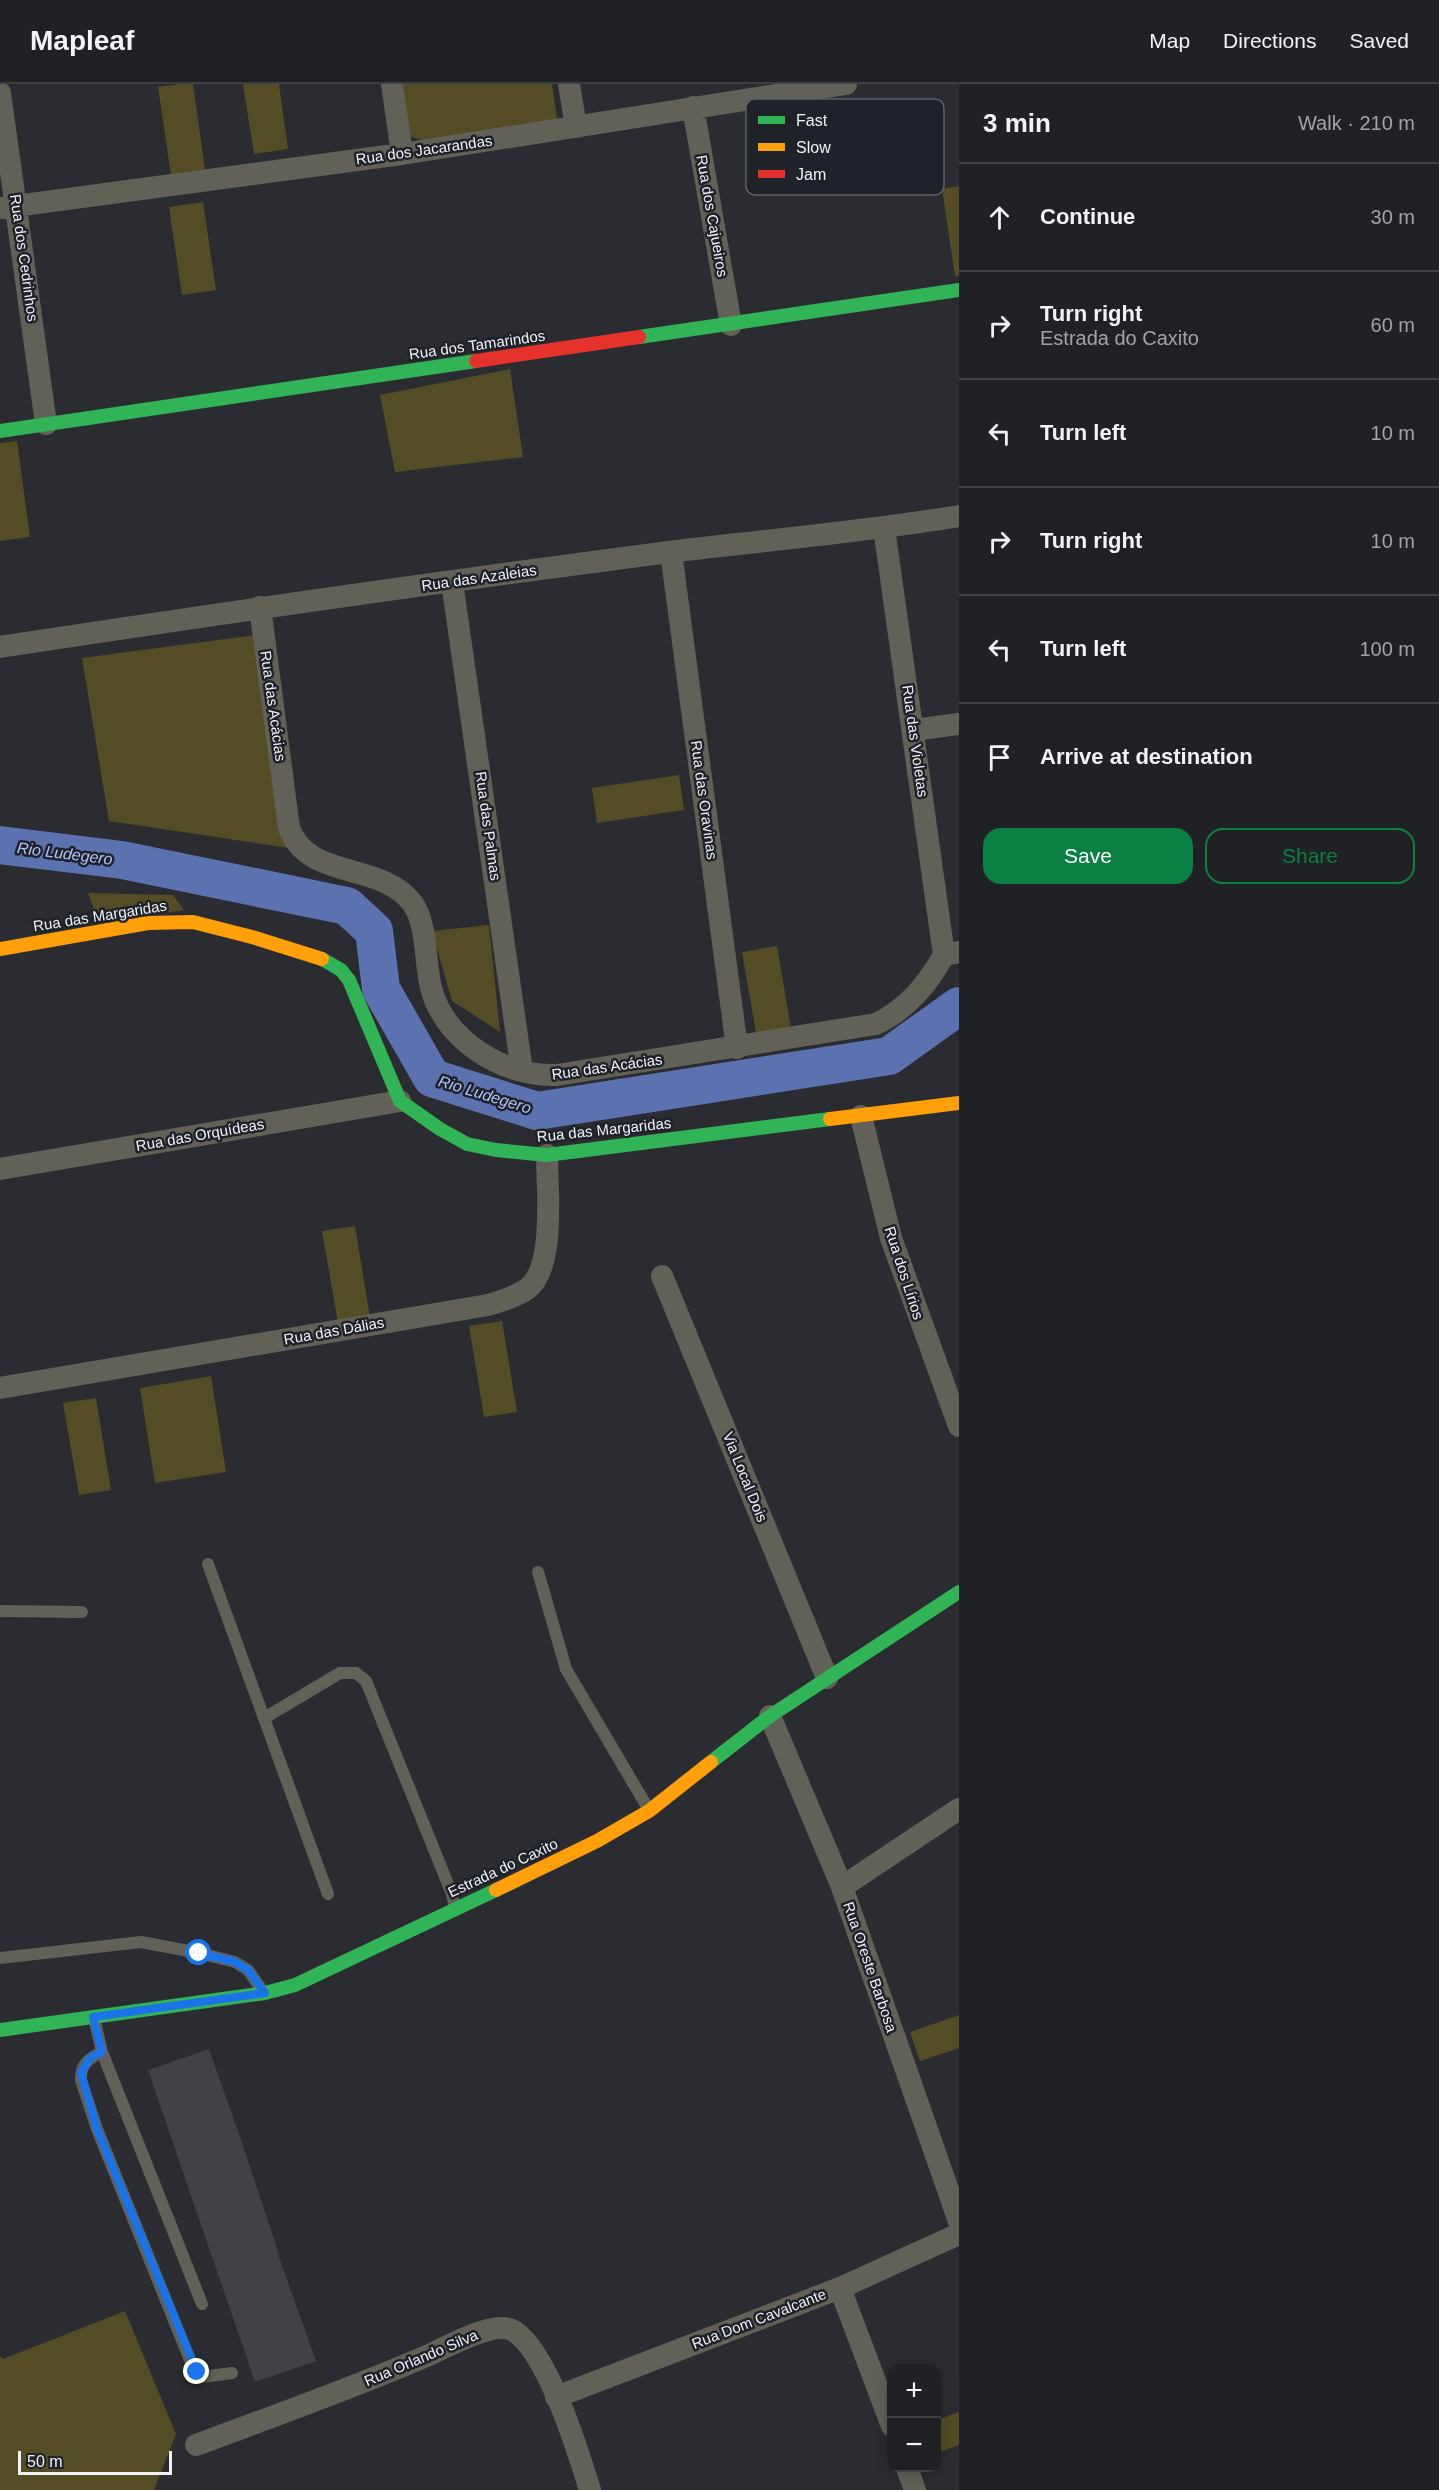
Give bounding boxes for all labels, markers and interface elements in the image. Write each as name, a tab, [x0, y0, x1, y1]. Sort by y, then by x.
text: Mapleaf	[30, 25, 134, 56]
text: Map	[1149, 29, 1190, 52]
text: Directions	[1223, 29, 1316, 52]
text: Saved	[1349, 29, 1409, 52]
legend	[746, 99, 944, 195]
text: 3 min	[983, 108, 1051, 138]
text: Fast	[796, 112, 828, 129]
text: Walk · 210 m	[1298, 112, 1415, 134]
street label: Rua dos Jacarandas	[355, 132, 493, 167]
text: Slow	[796, 139, 831, 156]
street label: Rua dos Cajueiros	[693, 154, 732, 278]
text: Jam	[796, 166, 826, 183]
street label: Rua dos Cedrinhos	[7, 193, 42, 323]
icon: ahead	[983, 201, 1016, 234]
text: Continue	[1040, 204, 1135, 229]
text: 30 m	[1371, 206, 1415, 228]
text: Turn right	[1040, 301, 1142, 326]
icon: right	[983, 309, 1016, 342]
text: 60 m	[1371, 314, 1415, 336]
street label: Rua dos Tamarindos	[408, 327, 546, 362]
text: Estrada do Caxito	[1040, 327, 1199, 349]
icon: left	[983, 417, 1016, 450]
text: Turn left	[1040, 420, 1126, 445]
text: 10 m	[1371, 422, 1415, 444]
icon: right	[983, 525, 1016, 558]
text: Turn right	[1040, 528, 1142, 553]
text: 10 m	[1371, 530, 1415, 552]
street label: Rua das Azaleias	[420, 561, 538, 594]
icon: left	[983, 633, 1016, 666]
text: Turn left	[1040, 636, 1126, 661]
text: 100 m	[1359, 638, 1415, 660]
street label: Rua das Acácias	[257, 649, 290, 762]
street label: Rua das Violetas	[899, 684, 932, 798]
street label: Rua das Oravinas	[688, 739, 721, 861]
icon: arrive	[983, 741, 1016, 774]
text: Arrive at destination	[1040, 744, 1253, 769]
street label: Rua das Palmas	[472, 770, 505, 882]
button: Save	[983, 828, 1193, 884]
button: Share	[1205, 828, 1415, 884]
water label: Rio Ludegero	[16, 839, 114, 868]
street label: Rua das Margaridas	[32, 897, 168, 934]
street label: Rua das Acácias	[550, 1050, 663, 1083]
water label: Rio Ludegero	[436, 1072, 533, 1117]
street label: Rua das Margaridas	[536, 1114, 672, 1145]
street label: Rua das Orquídeas	[134, 1115, 265, 1154]
street label: Rua dos Lírios	[881, 1224, 928, 1321]
street label: Rua das Dálias	[282, 1313, 385, 1348]
street label: Via Local Dois	[720, 1429, 771, 1524]
street label: Estrada do Caxito	[445, 1835, 560, 1900]
street label: Rua Oreste Barbosa	[840, 1899, 901, 2035]
route start	[185, 1939, 211, 1965]
street label: Rua Dom Cavalcante	[689, 2285, 828, 2352]
street label: Rua Orlando Silva	[361, 2326, 481, 2389]
route end	[183, 2358, 209, 2384]
map controls	[887, 2364, 941, 2472]
button: +	[887, 2364, 941, 2418]
button: −	[887, 2418, 941, 2472]
scale bar	[18, 2448, 172, 2476]
text: 50 m	[27, 2453, 63, 2470]

